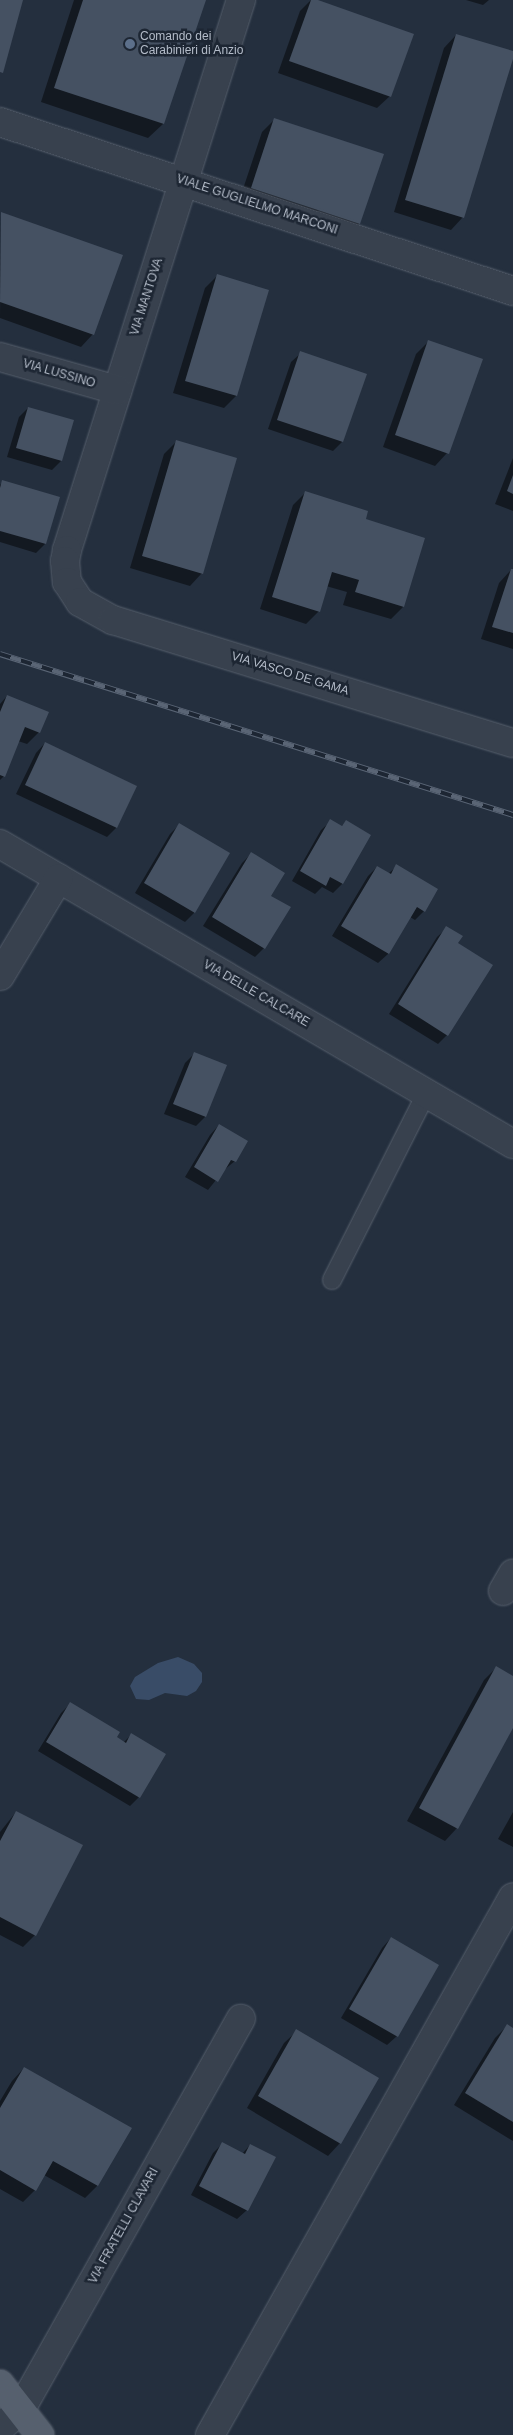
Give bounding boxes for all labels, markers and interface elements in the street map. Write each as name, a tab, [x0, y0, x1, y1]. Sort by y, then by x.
place label: Comando dei Carabinieri di Anzio	[140, 30, 244, 58]
marker: Comando dei Carabinieri di Anzio	[124, 38, 136, 50]
street label: VIALE GUGLIELMO MARCONI	[175, 172, 339, 238]
street label: VIA MANTOVA	[128, 256, 166, 338]
street label: VIA LUSSINO	[21, 357, 97, 391]
street label: VIA VASCO DE GAMA	[229, 649, 351, 699]
street label: VIA DELLE CALCARE	[200, 958, 312, 1030]
street label: VIA FRATELLI CLAVARI	[86, 2165, 162, 2287]

